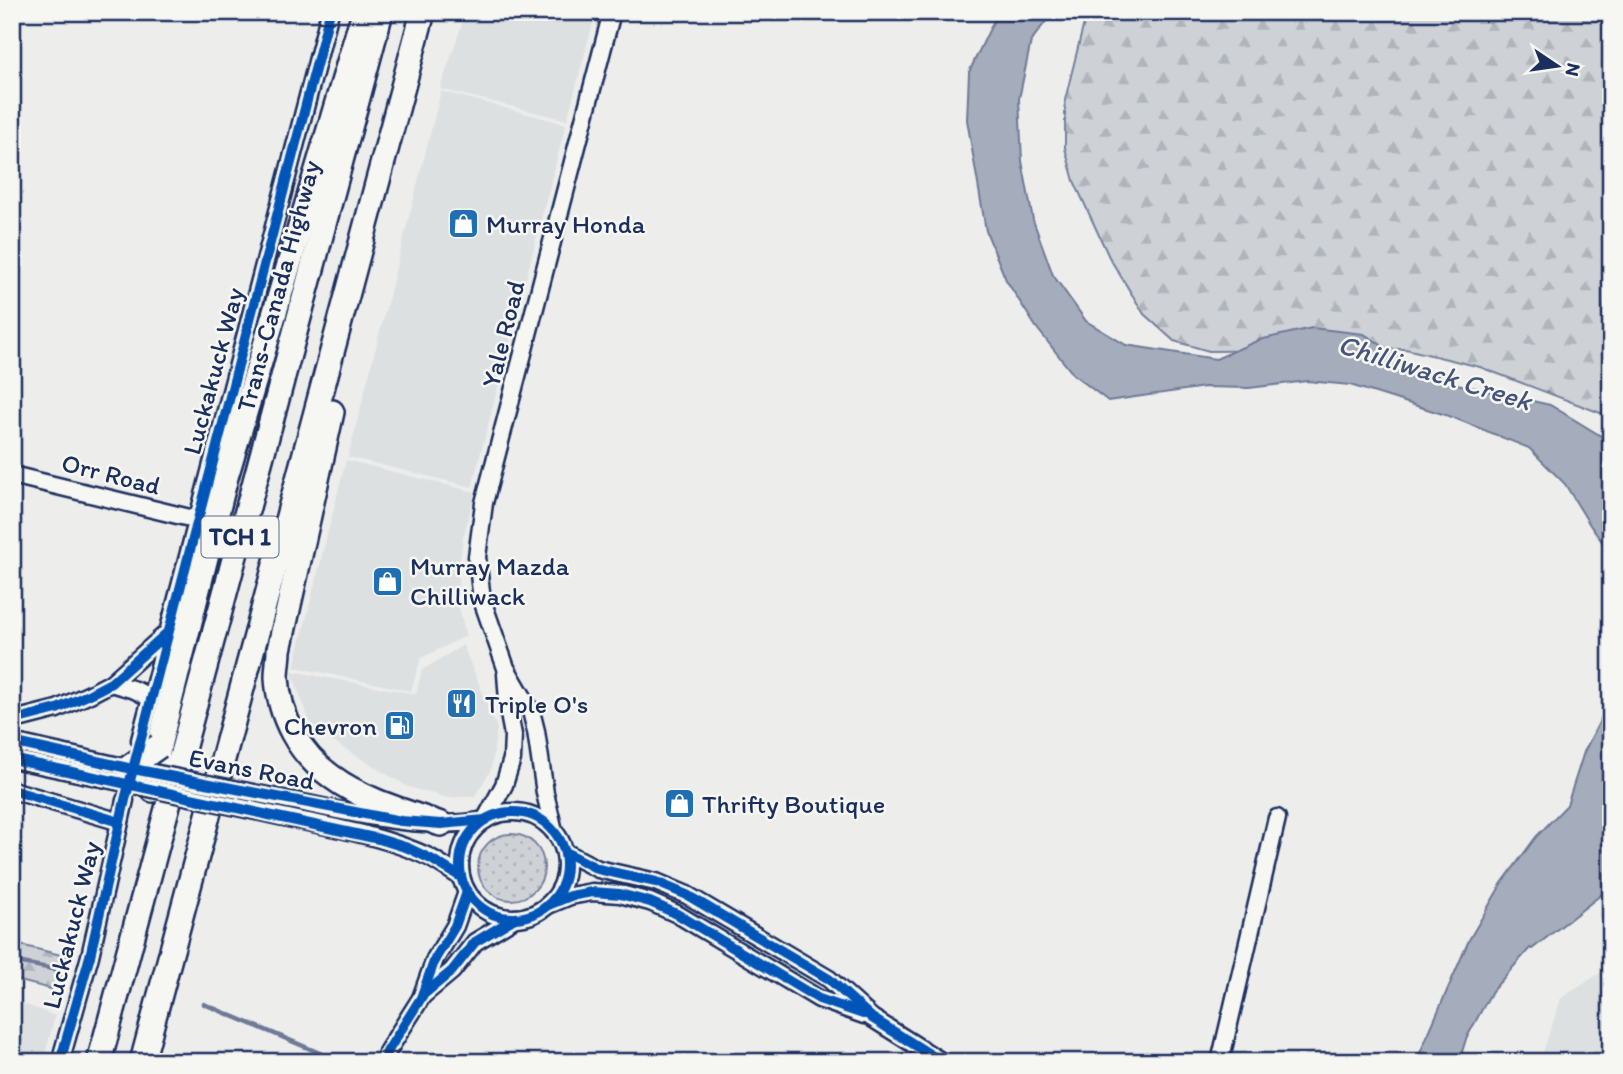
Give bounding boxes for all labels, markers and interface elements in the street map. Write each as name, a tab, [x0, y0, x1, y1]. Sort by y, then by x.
north arrow	[1522, 32, 1592, 102]
text: N	[1560, 61, 1586, 79]
street label: Trans-Canada Highway	[229, 157, 327, 415]
shop icon: Murray Honda	[446, 207, 480, 241]
place label: Murray Honda	[486, 208, 646, 240]
street label: Yale Road	[474, 277, 532, 391]
street label: Luckakuck Way	[175, 284, 251, 458]
water label: Chilliwack Creek	[1334, 326, 1537, 418]
street label: Orr Road	[58, 446, 164, 502]
road number: TCH 1	[202, 516, 278, 558]
place label: Murray Mazda Chilliwack	[410, 550, 570, 612]
shop icon: Murray Mazda Chilliwack	[370, 564, 404, 598]
restaurant icon: Triple O's	[445, 687, 479, 721]
place label: Triple O's	[485, 688, 588, 720]
fuel station icon: Chevron	[383, 709, 417, 743]
place label: Chevron	[284, 710, 377, 742]
street label: Evans Road	[186, 741, 318, 797]
shop icon: Thrifty Boutique	[662, 787, 696, 821]
place label: Thrifty Boutique	[702, 788, 885, 820]
street label: Luckakuck Way	[35, 838, 107, 1012]

